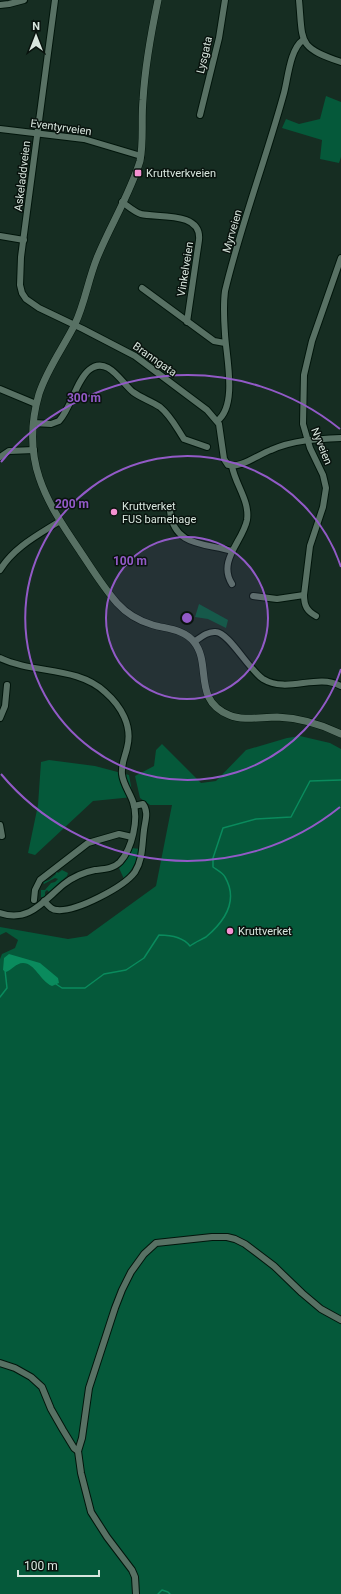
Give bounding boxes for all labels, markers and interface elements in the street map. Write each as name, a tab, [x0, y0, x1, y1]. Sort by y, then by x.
north arrow	[16, 16, 56, 56]
text: N	[32, 20, 40, 33]
street label: Lysgata	[194, 35, 215, 75]
street label: Eventyrveien	[30, 117, 92, 138]
street label: Askeladdveien	[12, 140, 33, 212]
place label: Kruttverkveien	[146, 167, 216, 180]
marker: Kruttverkveien	[133, 168, 143, 178]
street label: Myrveien	[220, 208, 245, 254]
street label: Vinkelveien	[175, 241, 196, 297]
street label: Branngata	[130, 340, 179, 379]
text: 300 m	[67, 391, 101, 405]
street label: Nyveien	[308, 426, 335, 467]
text: 200 m	[55, 497, 89, 511]
place label: Kruttverket FUS barnehage	[122, 500, 196, 526]
marker: Kruttverket FUS barnehage	[109, 507, 119, 517]
text: 100 m	[113, 554, 147, 568]
centre of rings	[180, 611, 194, 625]
place label: Kruttverket	[238, 925, 292, 938]
marker: Kruttverket	[225, 926, 235, 936]
scale bar	[18, 1552, 99, 1578]
text: 100 m	[24, 1559, 58, 1573]

